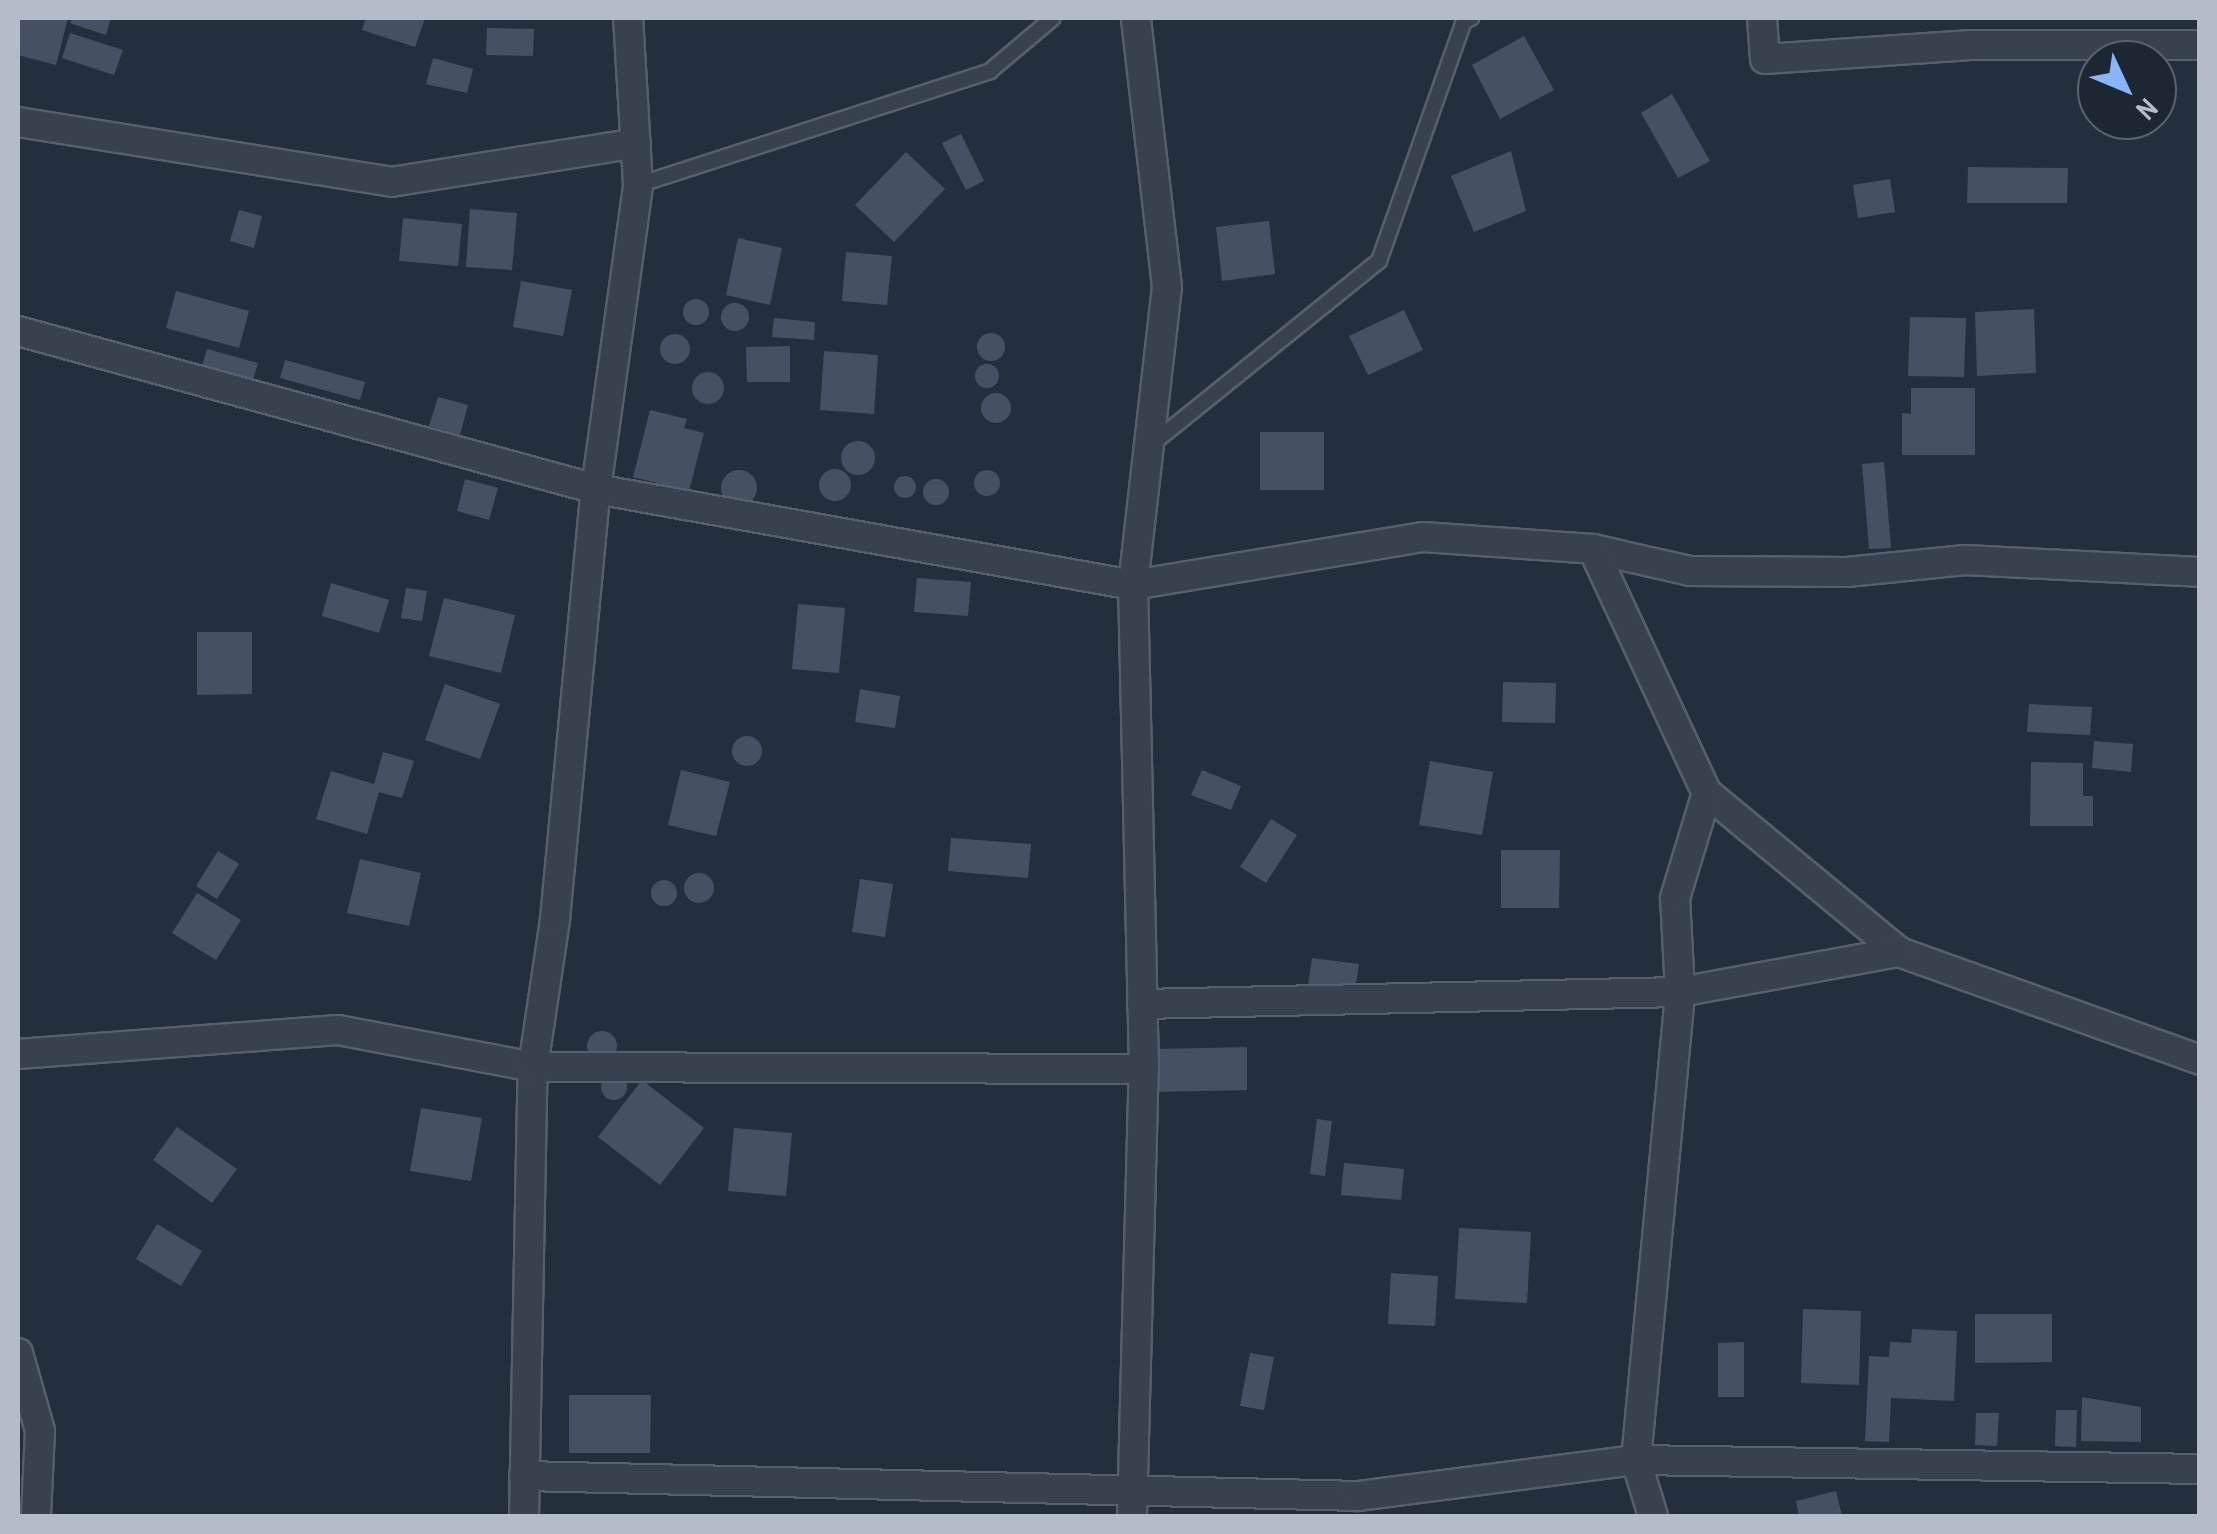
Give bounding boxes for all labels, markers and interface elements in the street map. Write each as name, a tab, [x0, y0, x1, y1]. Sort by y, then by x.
north arrow	[2077, 40, 2177, 140]
text: N	[2128, 90, 2167, 129]

